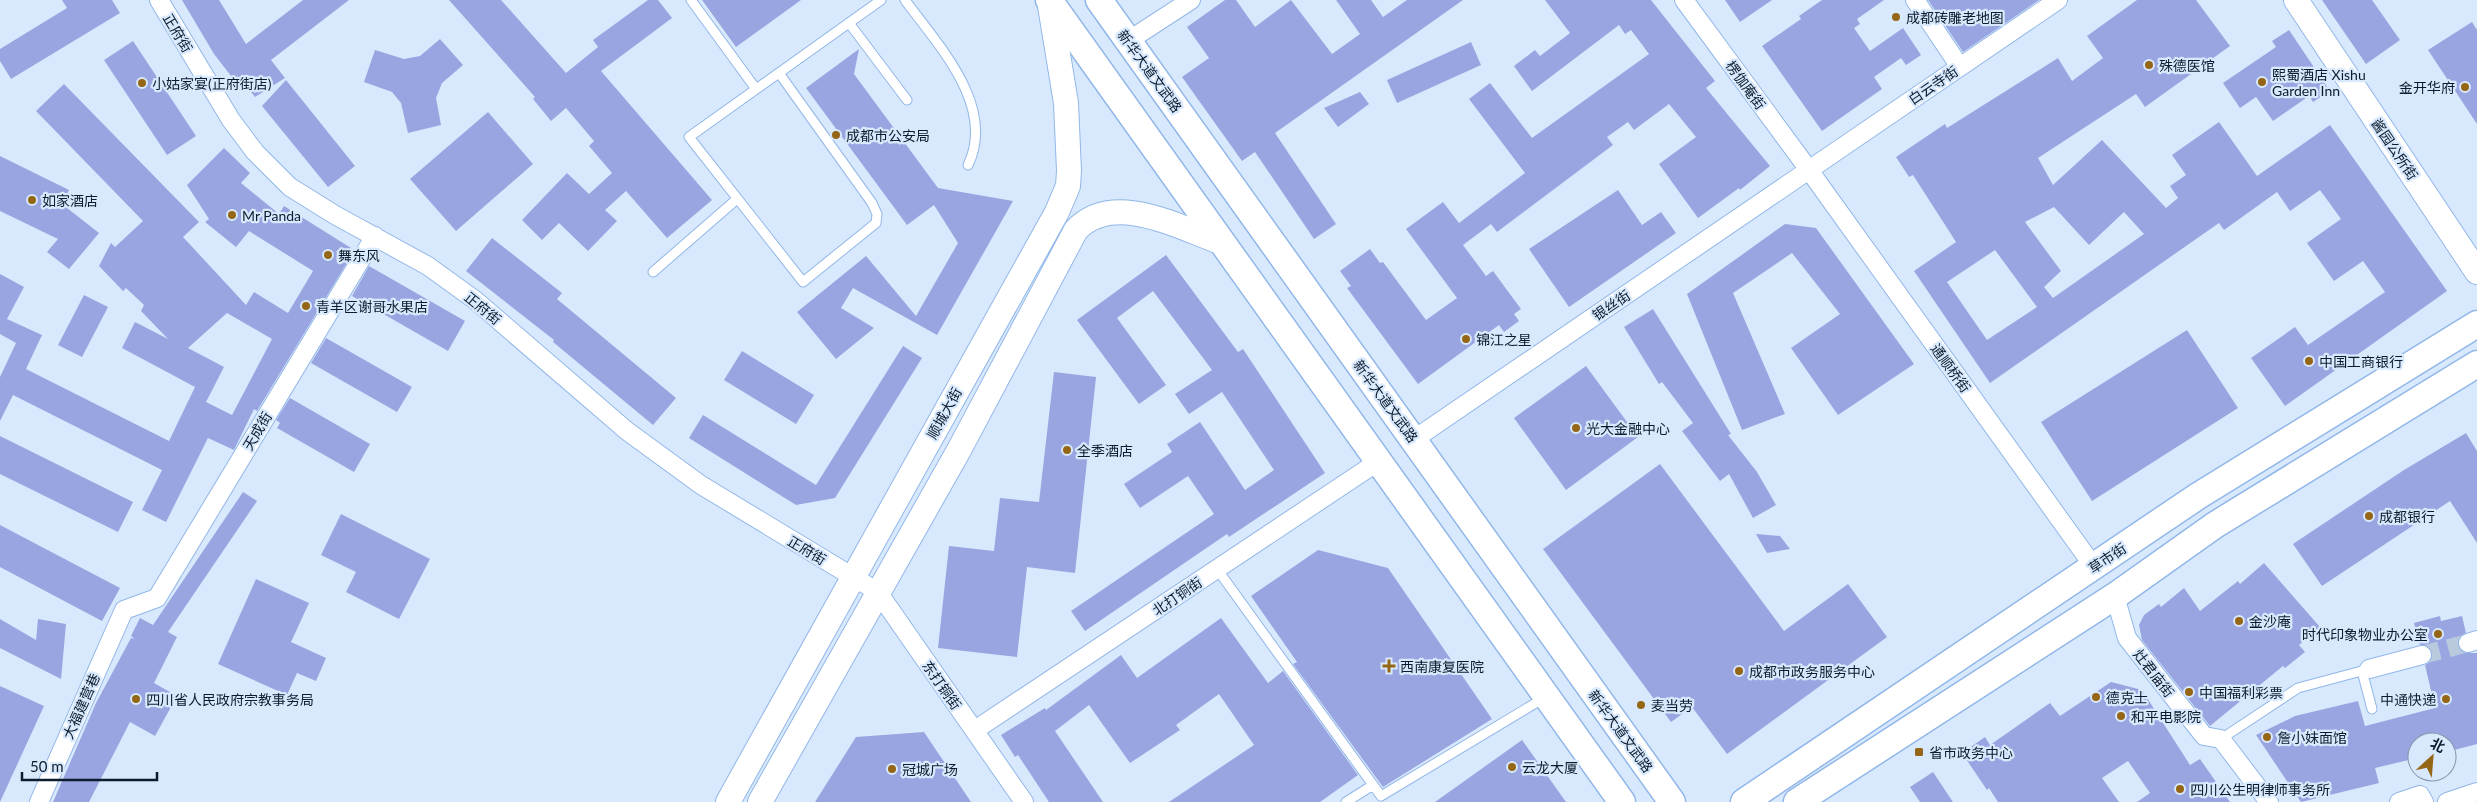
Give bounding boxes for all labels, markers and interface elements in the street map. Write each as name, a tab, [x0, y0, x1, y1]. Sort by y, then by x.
place label: 成都砖雕老地图	[1906, 9, 2004, 26]
street label: 正府街	[160, 11, 196, 55]
marker: 成都砖雕老地图	[1890, 11, 1902, 23]
street label: 新华大道文武路	[1114, 26, 1186, 116]
street label: 楞伽庵街	[1723, 57, 1769, 113]
place label: 殊德医馆	[2159, 57, 2215, 74]
marker: 殊德医馆	[2143, 59, 2155, 71]
street label: 白云寺街	[1905, 62, 1961, 108]
place label: 熙蜀酒店 Xishu Garden Inn	[2272, 66, 2366, 99]
place label: 小姑家宴(正府街店)	[152, 75, 272, 92]
marker: 熙蜀酒店 Xishu Garden Inn	[2256, 76, 2268, 88]
marker: 小姑家宴(正府街店)	[136, 77, 148, 89]
place label: 金开华府	[2399, 79, 2455, 96]
marker: 金开华府	[2459, 81, 2471, 93]
street label: 酱园公所街	[2368, 115, 2422, 183]
place label: 成都市公安局	[846, 127, 930, 144]
marker: 成都市公安局	[830, 129, 842, 141]
place label: 如家酒店	[42, 192, 98, 209]
marker: 如家酒店	[26, 194, 38, 206]
place label: Mr Panda	[242, 207, 301, 224]
marker: Mr Panda	[226, 209, 238, 221]
place label: 舞东风	[338, 247, 380, 264]
marker: 舞东风	[322, 249, 334, 261]
street label: 银丝街	[1589, 286, 1633, 324]
street label: 正府街	[461, 288, 505, 328]
place label: 青羊区谢哥水果店	[316, 298, 428, 315]
marker: 青羊区谢哥水果店	[300, 300, 312, 312]
place label: 锦江之星	[1476, 331, 1532, 348]
marker: 锦江之星	[1460, 333, 1472, 345]
street label: 通顺桥街	[1928, 340, 1974, 396]
place label: 中国工商银行	[2319, 353, 2403, 370]
marker: 中国工商银行	[2303, 355, 2315, 367]
street label: 新华大道文武路	[1350, 356, 1422, 446]
street label: 顺城大街	[923, 384, 965, 442]
street label: 天成街	[239, 409, 275, 453]
place label: 光大金融中心	[1586, 420, 1670, 437]
marker: 光大金融中心	[1570, 422, 1582, 434]
place label: 全季酒店	[1077, 442, 1133, 459]
marker: 全季酒店	[1061, 444, 1073, 456]
place label: 成都银行	[2379, 508, 2435, 525]
marker: 成都银行	[2363, 510, 2375, 522]
street label: 正府街	[785, 532, 829, 568]
street label: 草市街	[2085, 539, 2129, 577]
street label: 北打铜街	[1149, 573, 1205, 619]
place label: 金沙庵	[2249, 613, 2291, 630]
marker: 金沙庵	[2233, 615, 2245, 627]
place label: 时代印象物业办公室	[2302, 626, 2428, 643]
marker: 时代印象物业办公室	[2432, 628, 2444, 640]
street label: 灶君庙街	[2130, 646, 2178, 700]
street label: 东打铜街	[919, 657, 965, 713]
place label: 西南康复医院	[1400, 658, 1484, 675]
marker: 西南康复医院	[1382, 659, 1396, 673]
place label: 成都市政务服务中心	[1749, 663, 1875, 680]
marker: 成都市政务服务中心	[1733, 665, 1745, 677]
street label: 大福建营巷	[59, 671, 103, 741]
place label: 中国福利彩票	[2199, 684, 2283, 701]
street label: 新华大道文武路	[1585, 686, 1657, 776]
marker: 中国福利彩票	[2183, 686, 2195, 698]
place label: 德克士	[2106, 689, 2148, 706]
place label: 四川省人民政府宗教事务局	[146, 691, 314, 708]
marker: 德克士	[2090, 691, 2102, 703]
place label: 中通快递	[2380, 691, 2436, 708]
marker: 四川省人民政府宗教事务局	[130, 693, 142, 705]
marker: 中通快递	[2440, 693, 2452, 705]
place label: 麦当劳	[1651, 697, 1693, 714]
marker: 麦当劳	[1635, 699, 1647, 711]
place label: 和平电影院	[2131, 708, 2201, 725]
marker: 和平电影院	[2115, 710, 2127, 722]
place label: 詹小妹面馆	[2277, 729, 2347, 746]
marker: 詹小妹面馆	[2261, 731, 2273, 743]
north arrow	[2407, 732, 2457, 782]
text: 北	[2428, 734, 2448, 756]
place label: 省市政务中心	[1929, 744, 2013, 761]
marker: 省市政务中心	[1913, 746, 1925, 758]
scale bar	[22, 750, 158, 782]
text: 50 m	[30, 757, 64, 775]
place label: 云龙大厦	[1522, 759, 1578, 776]
place label: 冠城广场	[902, 761, 958, 778]
marker: 云龙大厦	[1506, 761, 1518, 773]
marker: 冠城广场	[886, 763, 898, 775]
place label: 四川公生明律师事务所	[2190, 781, 2330, 798]
marker: 四川公生明律师事务所	[2174, 783, 2186, 795]

